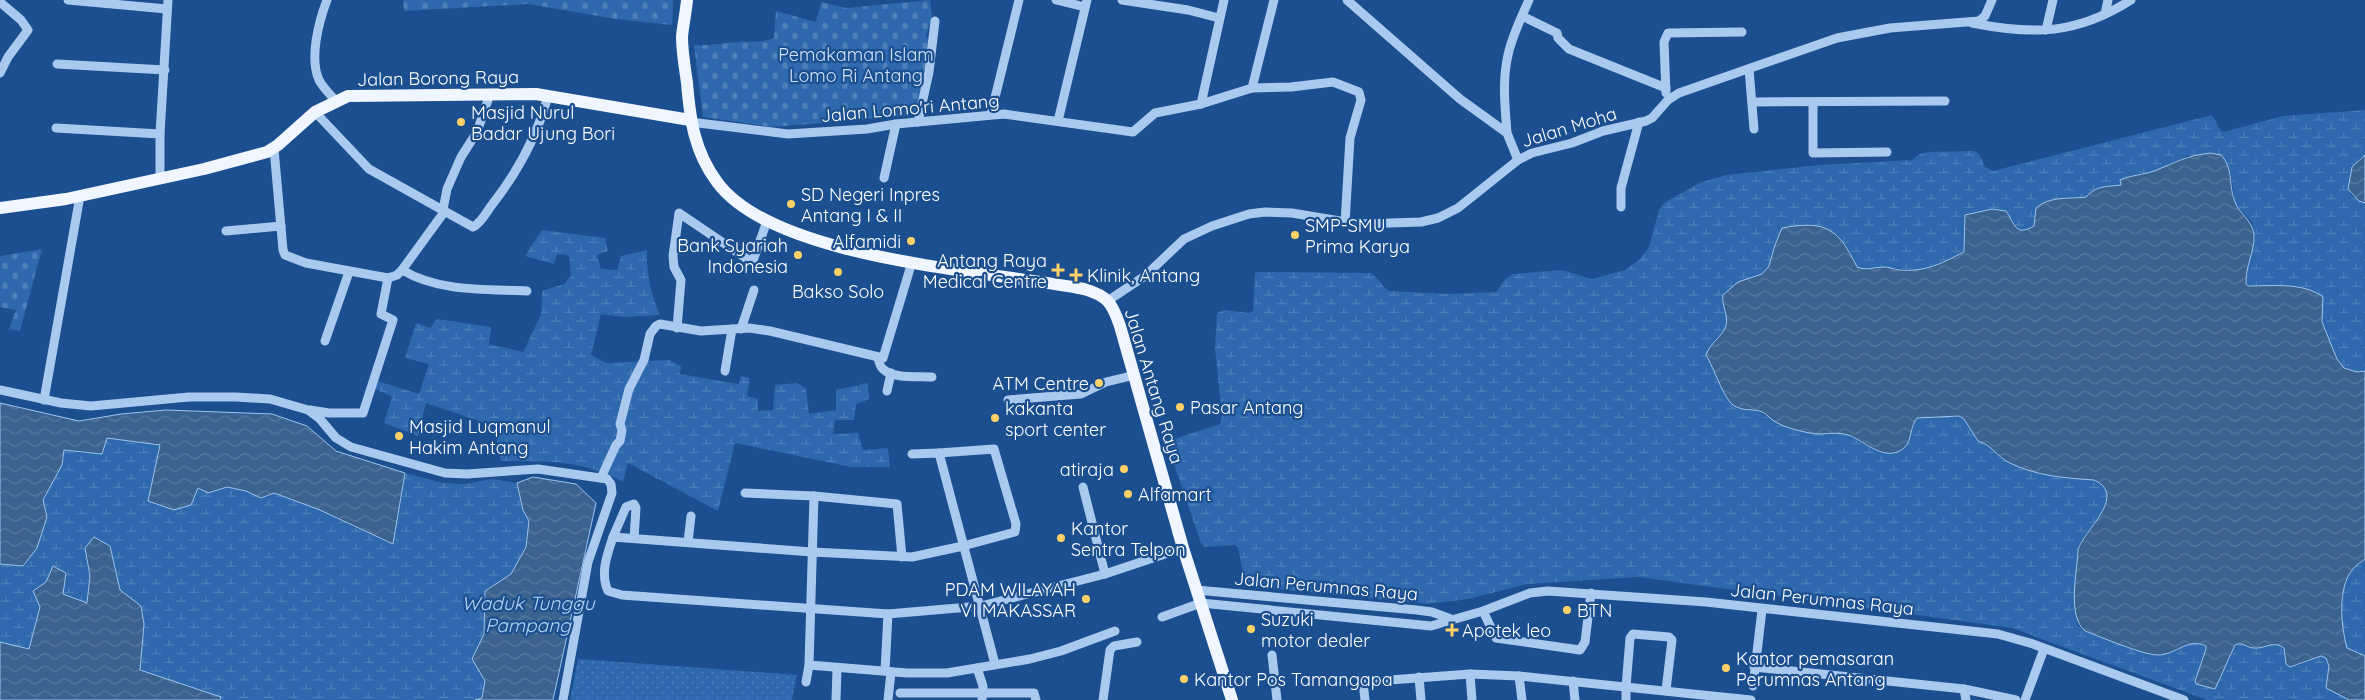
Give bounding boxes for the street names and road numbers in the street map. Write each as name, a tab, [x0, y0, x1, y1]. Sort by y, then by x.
street label: Jalan Borong Raya	[357, 65, 519, 91]
street label: Jalan Lomo'ri Antang	[820, 89, 1000, 127]
street label: Jalan Moha	[1519, 102, 1619, 152]
street label: Jalan Antang Raya	[1119, 305, 1189, 467]
street label: Jalan Perumnas Raya	[1233, 566, 1419, 606]
street label: Jalan Perumnas Raya	[1729, 578, 1915, 620]

